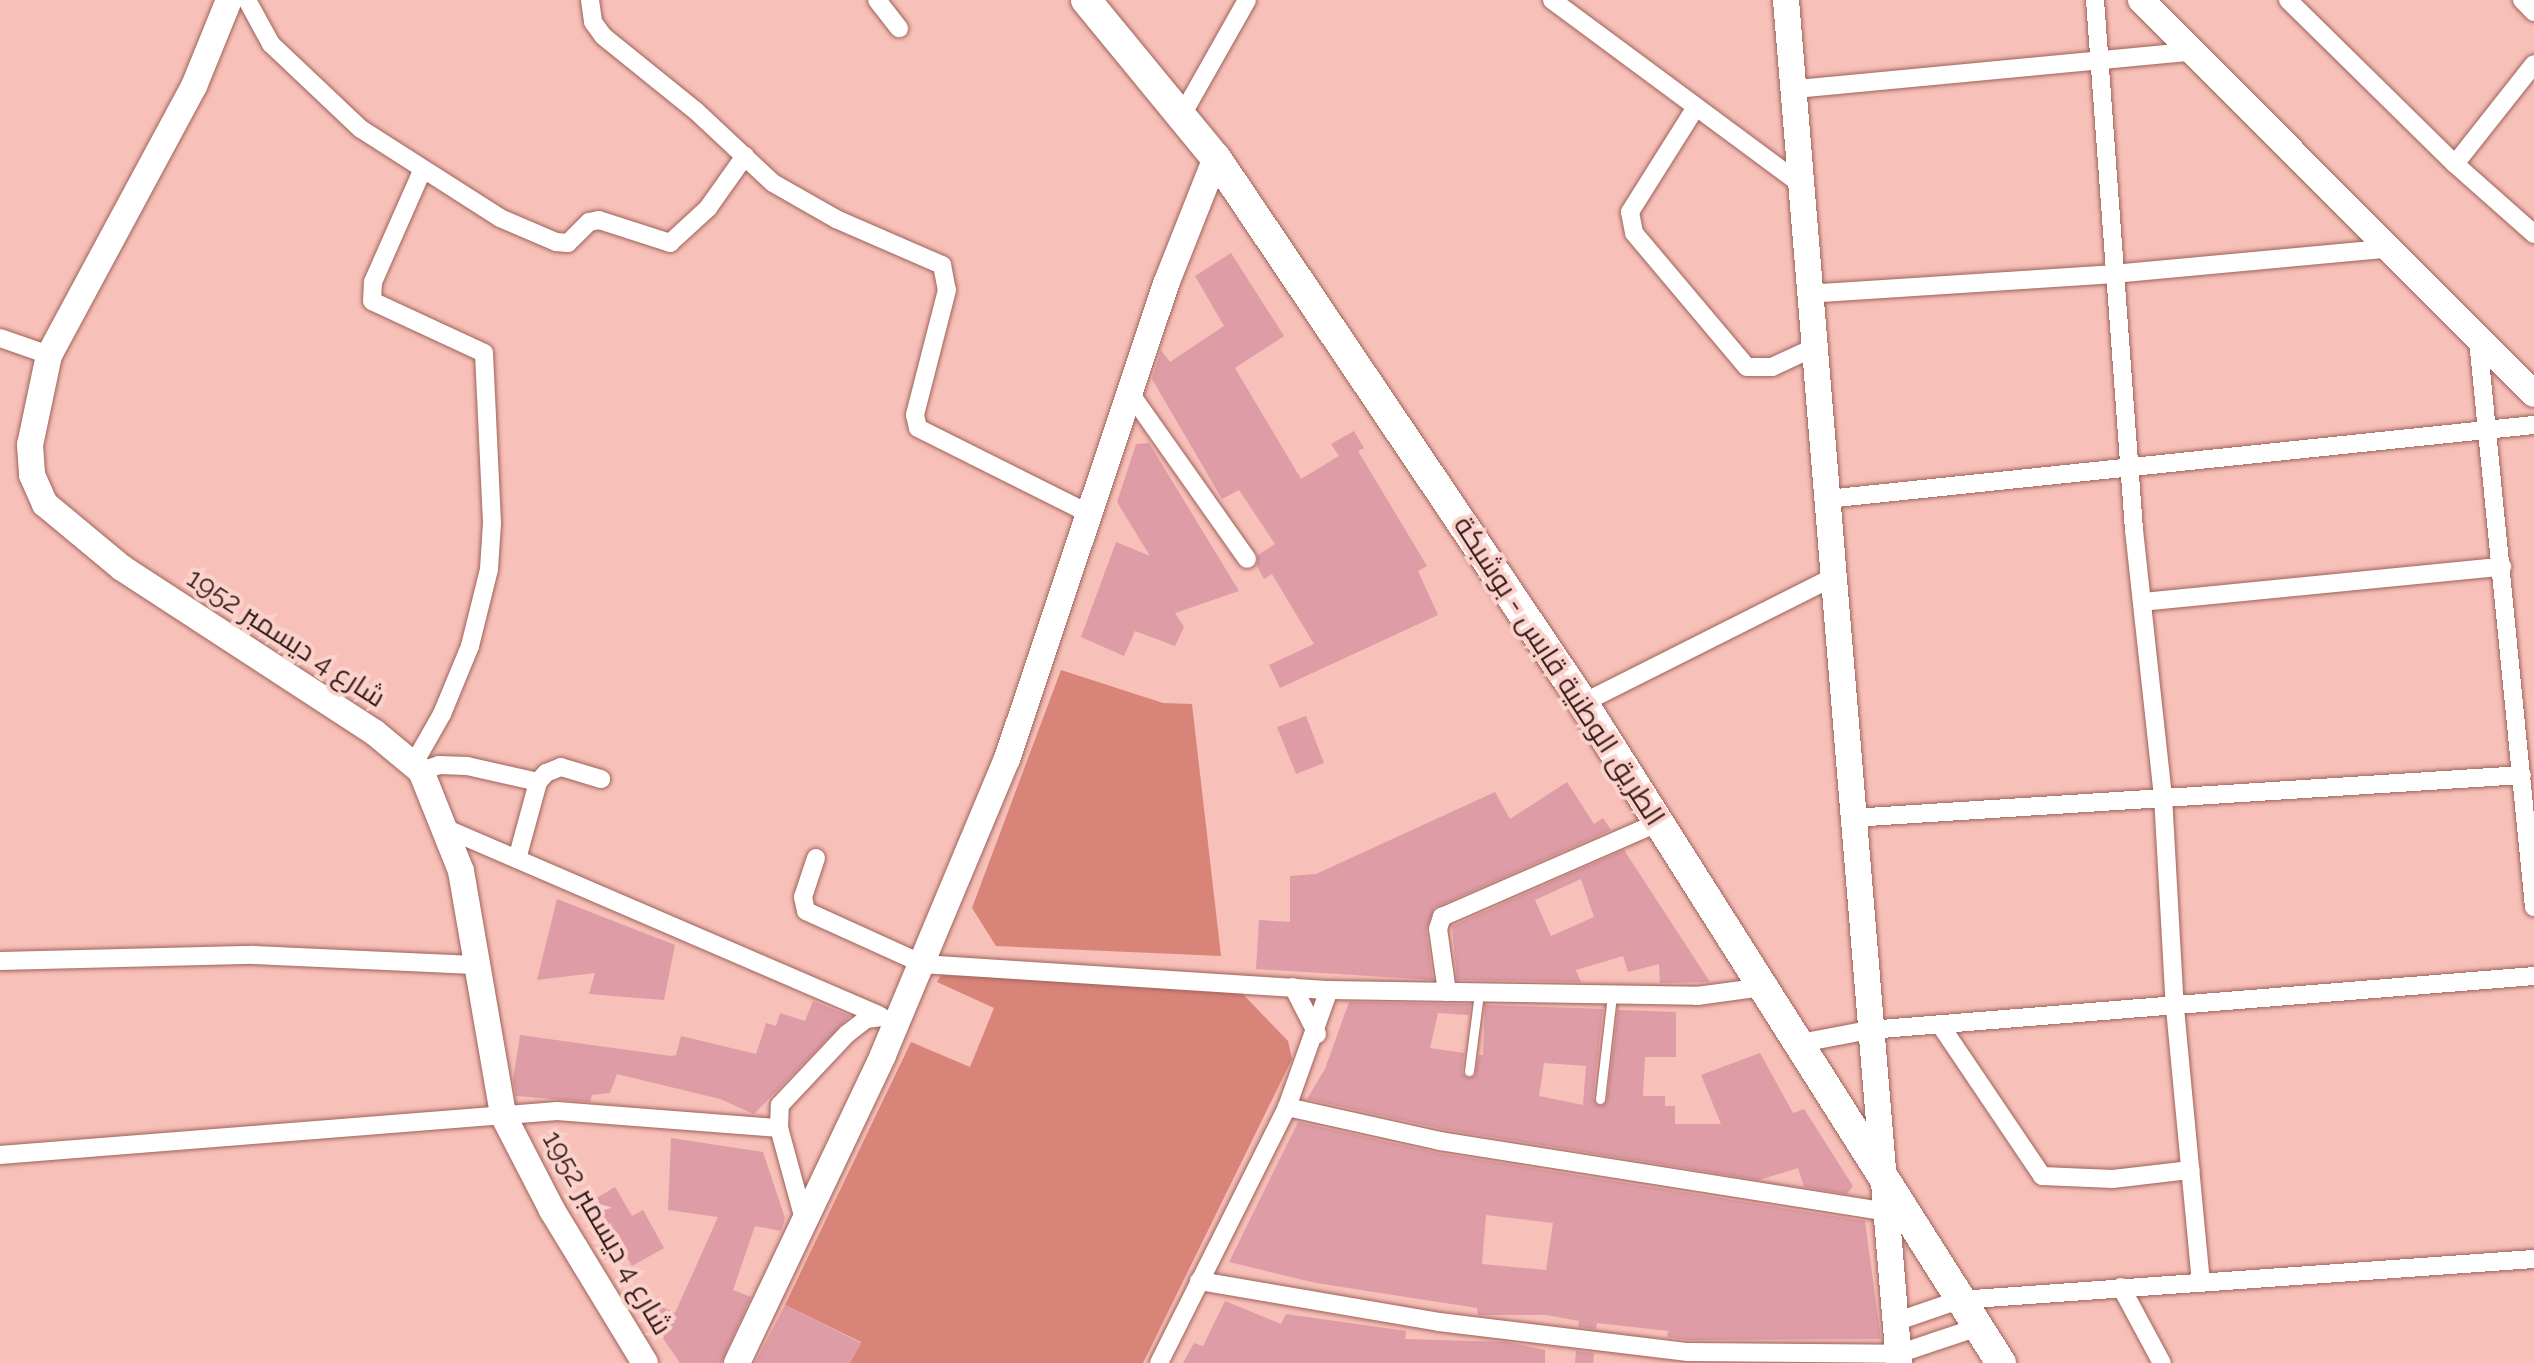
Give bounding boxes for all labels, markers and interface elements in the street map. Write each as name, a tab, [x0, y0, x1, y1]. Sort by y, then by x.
street label: الطريق الوطنية قابس - بوشبكة	[1446, 510, 1672, 832]
street label: شارع 4 ديسمبر 1952	[180, 561, 392, 715]
street label: شارع 4 ديسمبر 1952	[535, 1125, 679, 1341]

